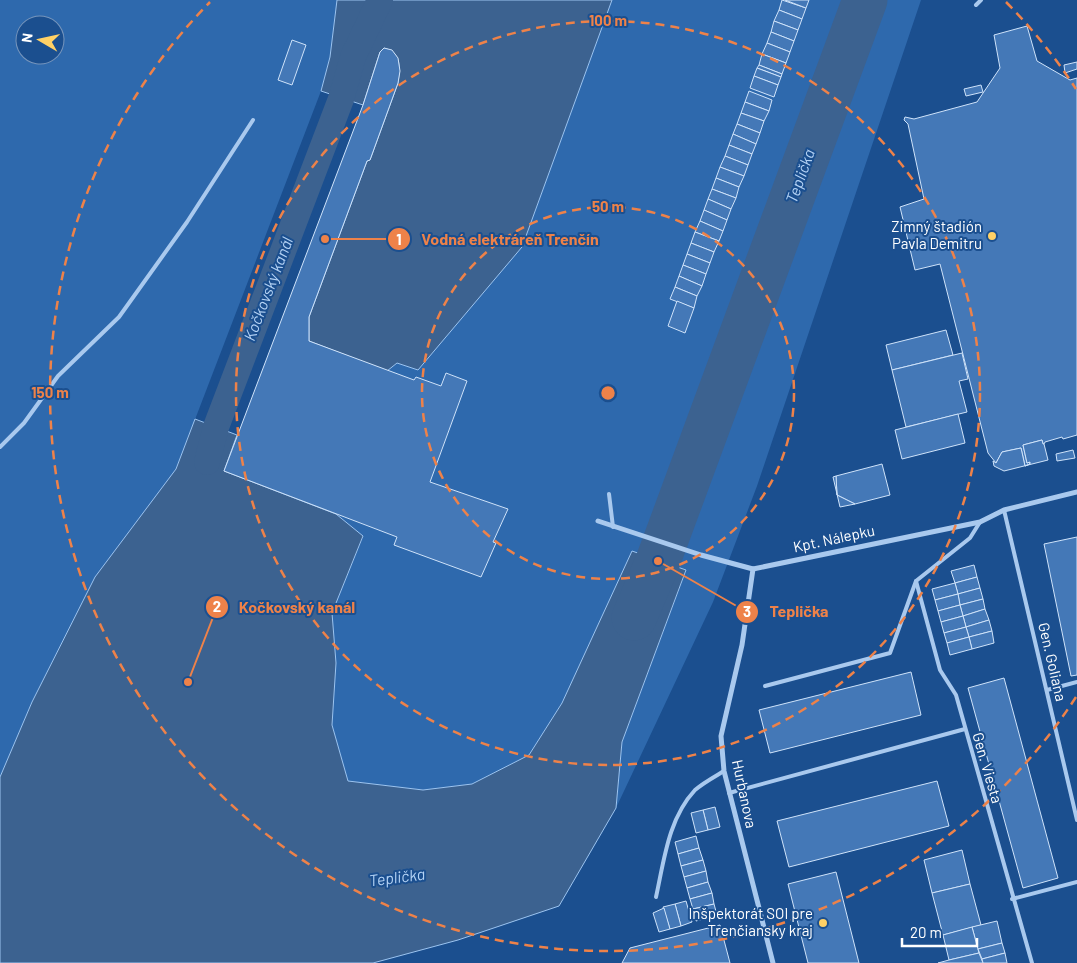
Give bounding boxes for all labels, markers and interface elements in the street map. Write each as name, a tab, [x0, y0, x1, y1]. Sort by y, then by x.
text: 100 m	[589, 11, 627, 29]
north arrow	[15, 15, 65, 65]
text: N	[18, 32, 36, 44]
water label: Teplička	[781, 146, 818, 205]
text: 50 m	[592, 197, 624, 215]
place label: Zimný štadión Pavla Demitru	[891, 217, 982, 252]
callout: Vodná elektráreň Trenčín	[386, 224, 608, 255]
text: Vodná elektráreň Trenčín	[421, 229, 599, 248]
text: 1	[396, 230, 402, 248]
marker: Zimný štadión Pavla Demitru	[986, 230, 998, 242]
water label: Kočkovský kanál	[239, 234, 296, 343]
text: 150 m	[31, 383, 69, 401]
centre of rings	[599, 384, 617, 402]
street label: Kpt. Nálepku	[791, 521, 876, 555]
callout: Kočkovský kanál	[204, 592, 366, 623]
callout: Teplička	[735, 596, 839, 627]
text: 2	[213, 597, 221, 615]
text: Kočkovský kanál	[239, 597, 355, 616]
text: Teplička	[769, 601, 829, 620]
text: 3	[743, 602, 751, 620]
street label: Gen. Goliana	[1035, 621, 1071, 703]
street label: Gen. Viesta	[969, 730, 1007, 805]
street label: Hurbanova	[729, 758, 761, 830]
water label: Teplička	[368, 864, 426, 889]
place label: Inšpektorát SOI pre Trenčiansky kraj	[688, 904, 813, 939]
scale bar	[902, 916, 977, 948]
marker: Inšpektorát SOI pre Trenčiansky kraj	[817, 917, 829, 929]
text: 20 m	[910, 923, 942, 941]

